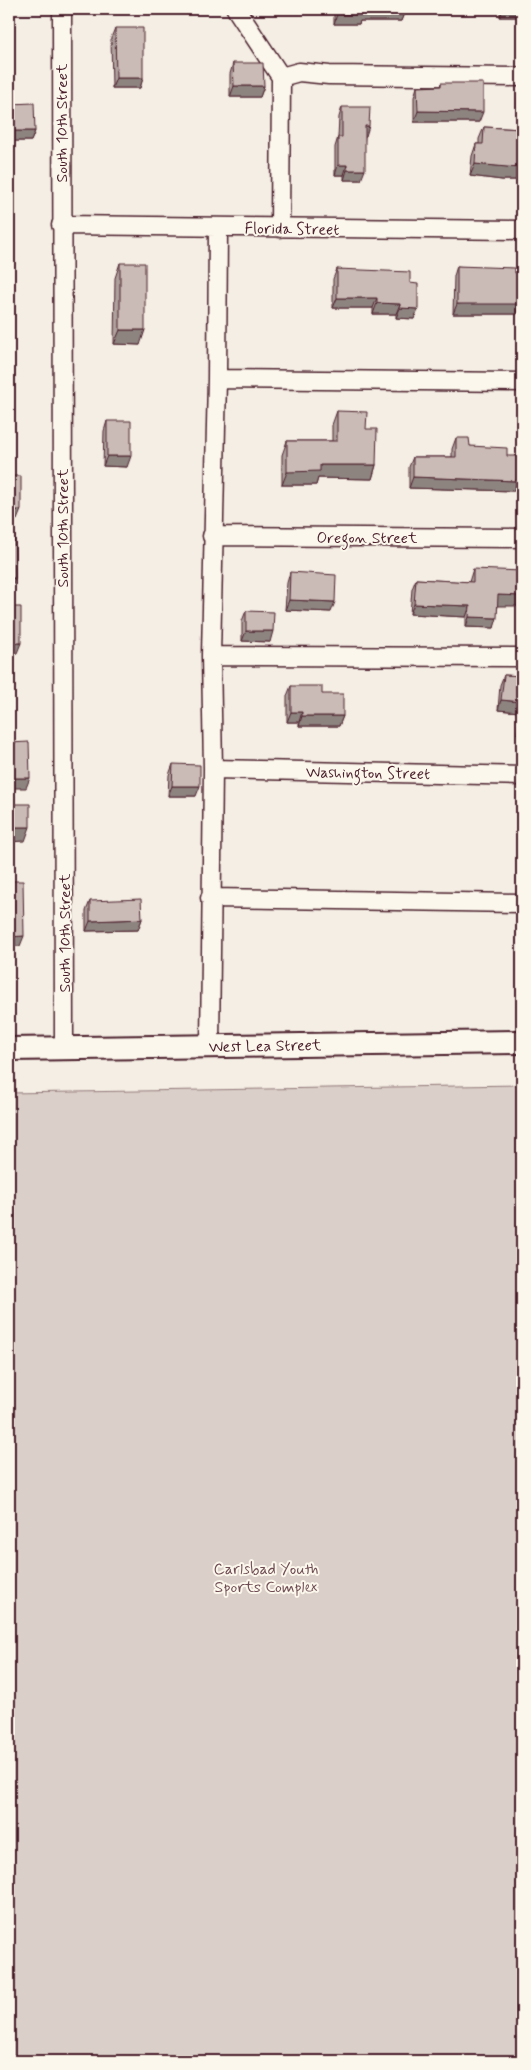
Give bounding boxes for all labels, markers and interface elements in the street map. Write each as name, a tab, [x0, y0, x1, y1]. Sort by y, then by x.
street label: South 10th Street	[52, 63, 73, 183]
street label: Florida Street	[244, 218, 340, 241]
street label: South 10th Street	[53, 468, 74, 588]
street label: Oregon Street	[317, 528, 418, 550]
street label: Washington Street	[306, 762, 430, 786]
street label: South 10th Street	[55, 873, 76, 993]
street label: West Lea Street	[208, 1035, 322, 1058]
park label: Carlsbad Youth Sports Complex	[213, 1559, 319, 1598]

